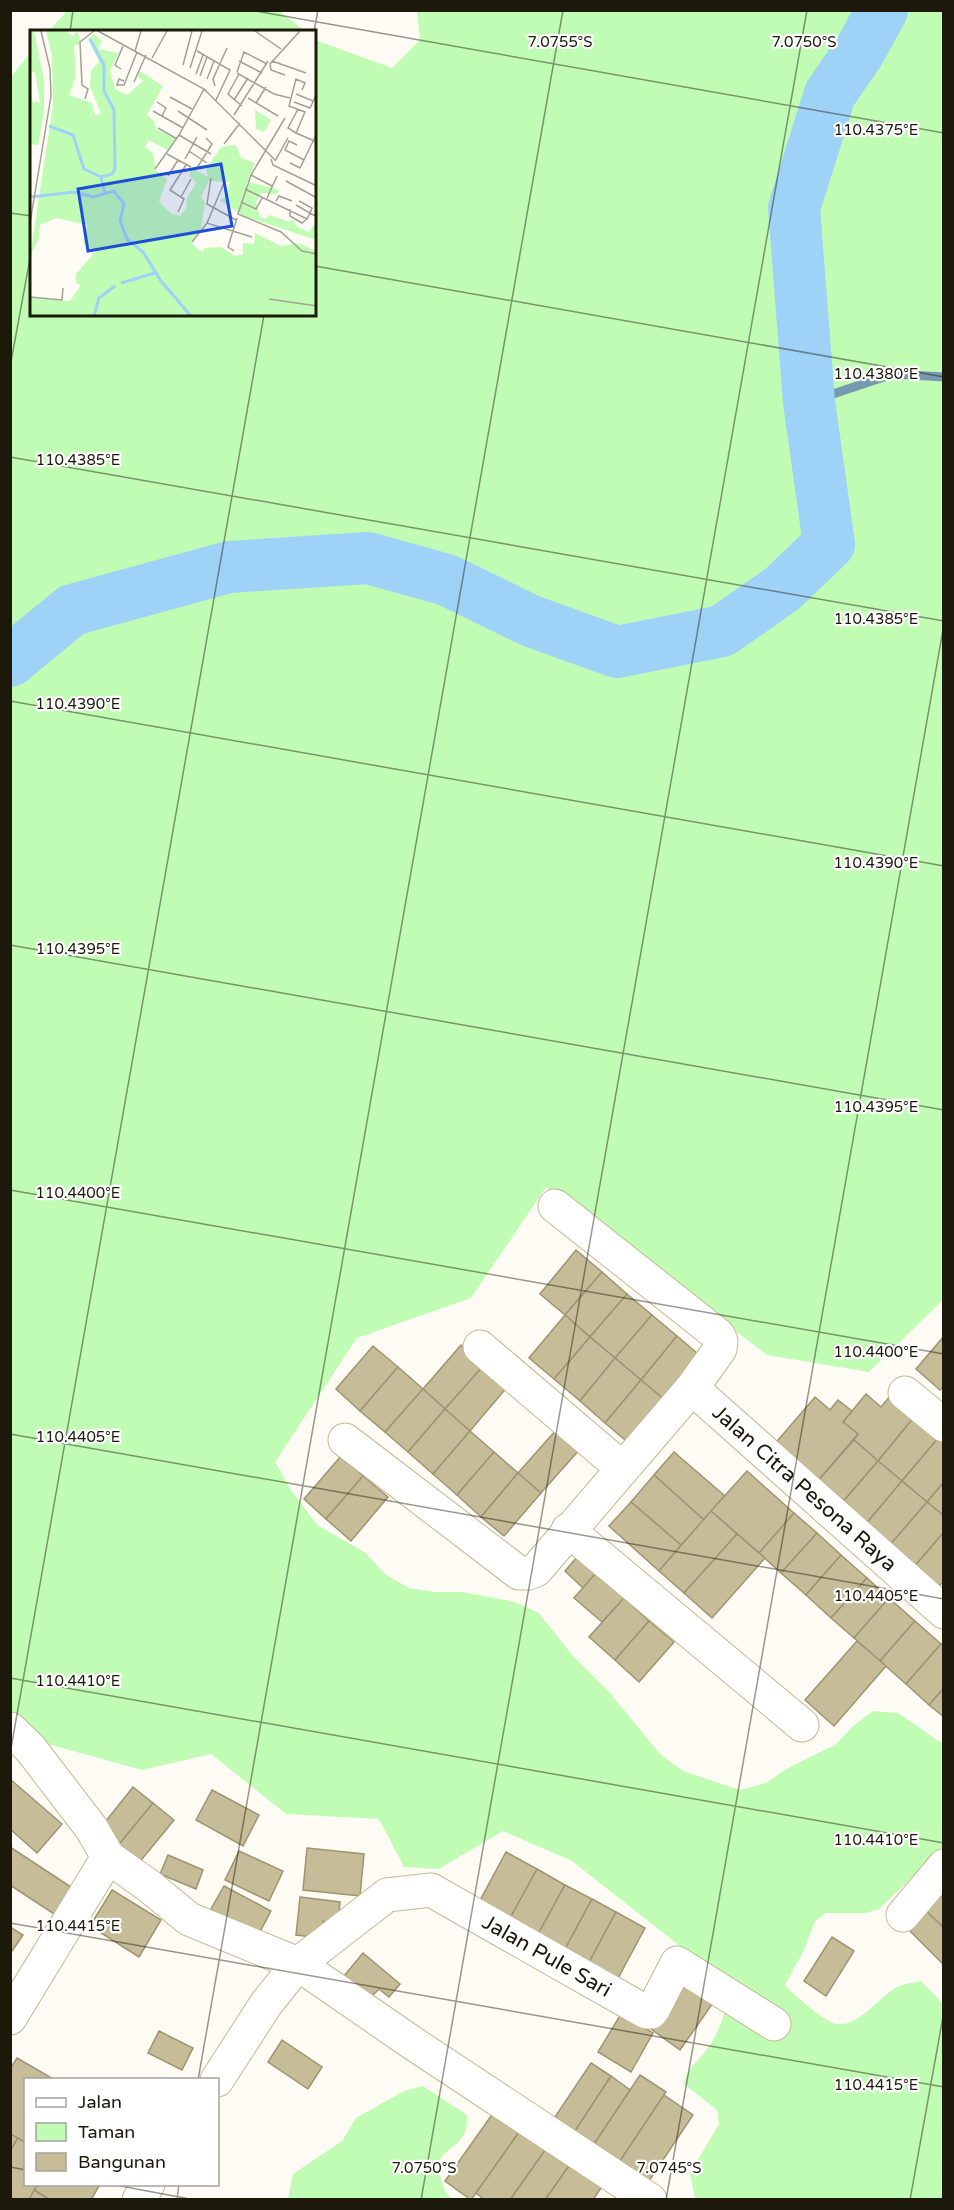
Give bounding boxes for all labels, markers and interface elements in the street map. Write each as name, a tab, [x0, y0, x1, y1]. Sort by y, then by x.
inset map	[30, 30, 316, 316]
text: 7.0755°S	[528, 33, 592, 51]
text: 7.0750°S	[771, 33, 837, 51]
text: 110.4375°E	[834, 121, 918, 139]
text: 110.4380°E	[834, 365, 918, 383]
text: 110.4385°E	[36, 451, 120, 469]
text: 110.4385°E	[834, 610, 918, 628]
text: 110.4390°E	[36, 695, 120, 713]
text: 110.4390°E	[834, 854, 918, 872]
text: 110.4395°E	[36, 940, 120, 958]
text: 110.4395°E	[834, 1098, 918, 1116]
text: 110.4400°E	[36, 1184, 120, 1202]
text: 110.4400°E	[834, 1343, 918, 1361]
street label: Jalan Citra Pesona Raya	[707, 1400, 902, 1577]
text: 110.4405°E	[36, 1428, 120, 1446]
text: 110.4405°E	[834, 1587, 918, 1605]
text: 110.4410°E	[36, 1672, 120, 1690]
text: 110.4410°E	[834, 1831, 918, 1849]
street label: Jalan Pule Sari	[478, 1910, 616, 2003]
text: 110.4415°E	[36, 1917, 120, 1935]
text: 110.4415°E	[834, 2076, 918, 2094]
legend	[24, 2078, 219, 2186]
text: Jalan	[78, 2091, 122, 2113]
text: Taman	[78, 2121, 135, 2143]
text: Bangunan	[78, 2151, 166, 2173]
text: 7.0750°S	[391, 2159, 457, 2177]
text: 7.0745°S	[637, 2159, 701, 2177]

